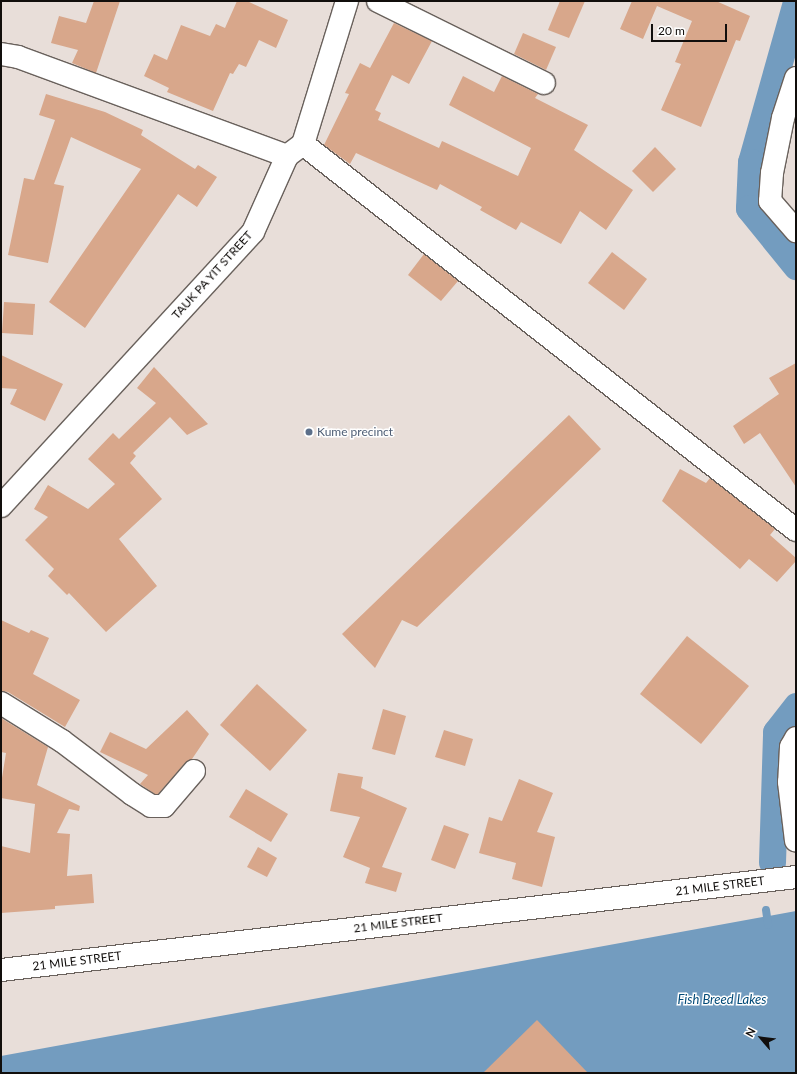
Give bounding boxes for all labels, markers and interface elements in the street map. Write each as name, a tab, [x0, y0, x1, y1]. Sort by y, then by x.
scale bar	[653, 16, 729, 42]
text: 20 m	[658, 23, 685, 38]
street label: TAUK PA YIT STREET	[168, 227, 256, 323]
place label: Kume precinct	[317, 425, 393, 439]
marker: Kume precinct	[304, 427, 314, 437]
street label: 21 MILE STREET	[675, 873, 765, 899]
street label: 21 MILE STREET	[353, 910, 443, 936]
street label: 21 MILE STREET	[32, 948, 122, 974]
water label: Fish Breed Lakes	[678, 991, 766, 1007]
north arrow	[741, 1018, 781, 1058]
text: N	[742, 1025, 758, 1039]

